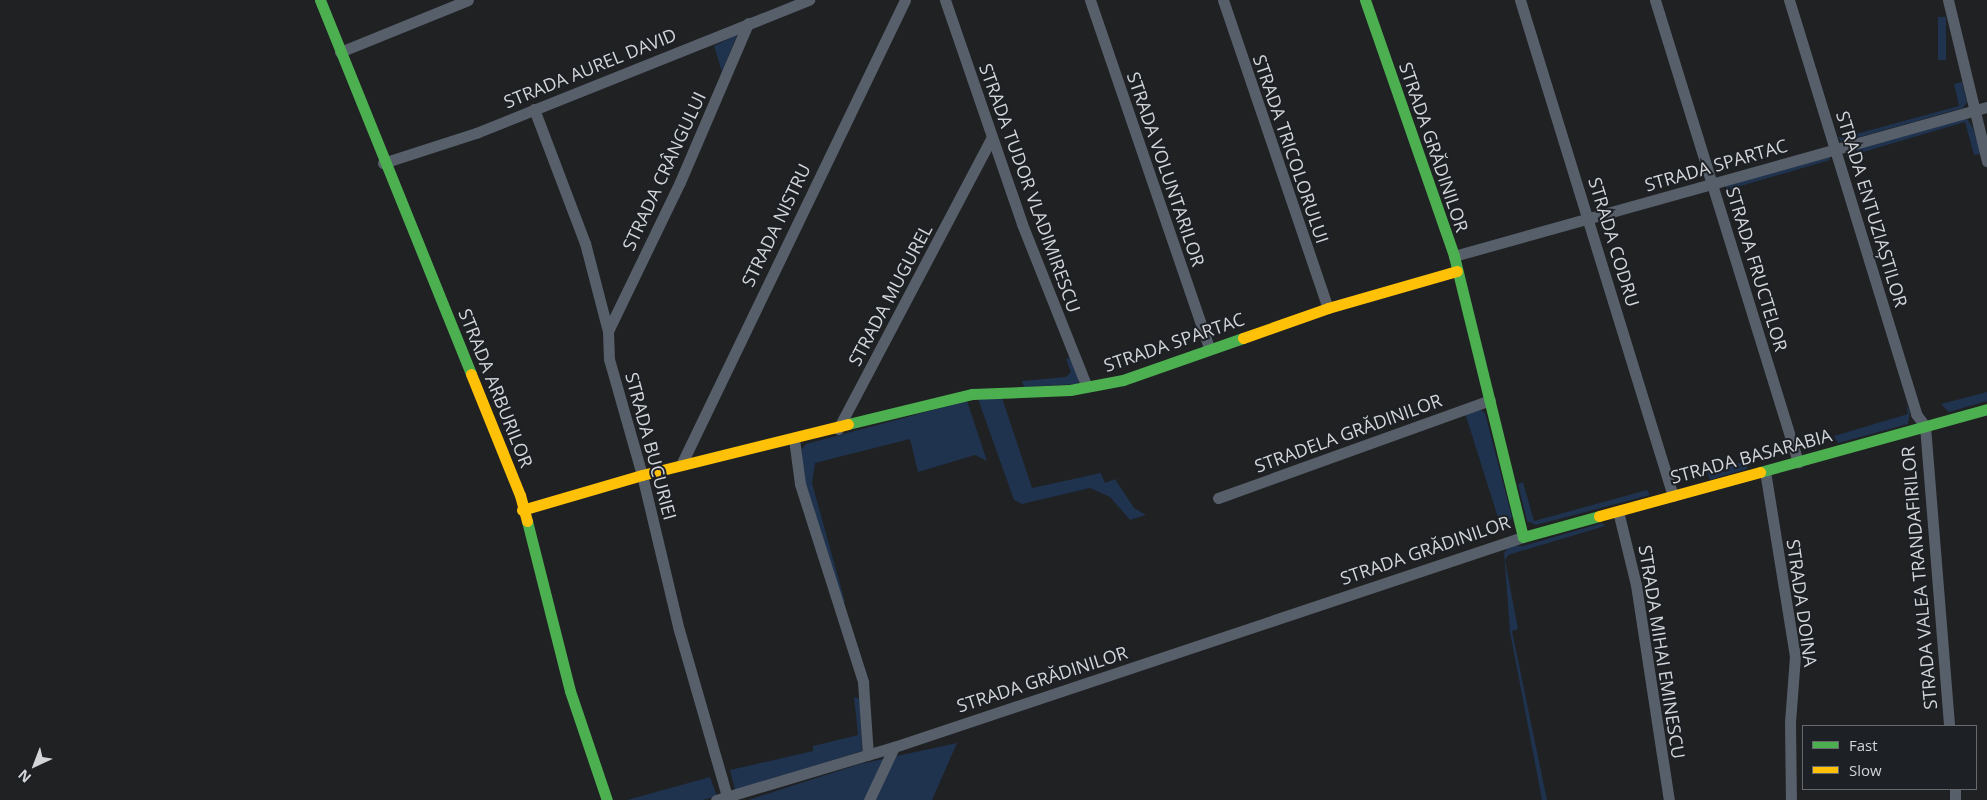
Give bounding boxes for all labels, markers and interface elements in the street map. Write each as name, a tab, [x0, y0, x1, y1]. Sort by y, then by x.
street label: STRADA AUREL DAVID	[500, 23, 680, 113]
street label: STRADA TRICOLORULUI	[1249, 52, 1333, 246]
street label: STRADA GRĂDINILOR	[1395, 59, 1473, 235]
street label: STRADA TUDOR VLADIMIRESCU	[975, 60, 1085, 316]
street label: STRADA VOLUNTARILOR	[1123, 69, 1209, 269]
street label: STRADA CRÂNGULUI	[618, 88, 710, 254]
street label: STRADA ENTUZIAȘTILOR	[1832, 108, 1912, 310]
street label: STRADA SPARTAC	[1642, 134, 1790, 196]
street label: STRADA NISTRU	[737, 160, 815, 290]
street label: STRADA CODRU	[1584, 175, 1644, 309]
street label: STRADA FRUCTELOR	[1722, 184, 1792, 354]
street label: STRADA MUGUREL	[844, 220, 936, 370]
street label: STRADA ARBURILOR	[454, 305, 538, 471]
street label: STRADA SPARTAC	[1101, 308, 1247, 376]
street label: STRADA BUCURIEI	[621, 370, 681, 522]
street label: STRADELA GRĂDINILOR	[1251, 389, 1445, 477]
street label: STRADA BASARABIA	[1668, 424, 1834, 488]
street label: STRADA VALEA TRANDAFIRILOR	[1897, 445, 1941, 711]
street label: STRADA GRĂDINILOR	[1337, 511, 1513, 589]
street label: STRADA DOINA	[1782, 538, 1822, 668]
street label: STRADA MIHAI EMINESCU	[1634, 544, 1690, 760]
street label: STRADA GRĂDINILOR	[954, 641, 1130, 717]
legend	[1802, 725, 1977, 790]
text: Fast	[1849, 735, 1878, 755]
north arrow	[10, 740, 60, 790]
text: Slow	[1849, 760, 1882, 780]
text: N	[14, 766, 35, 787]

